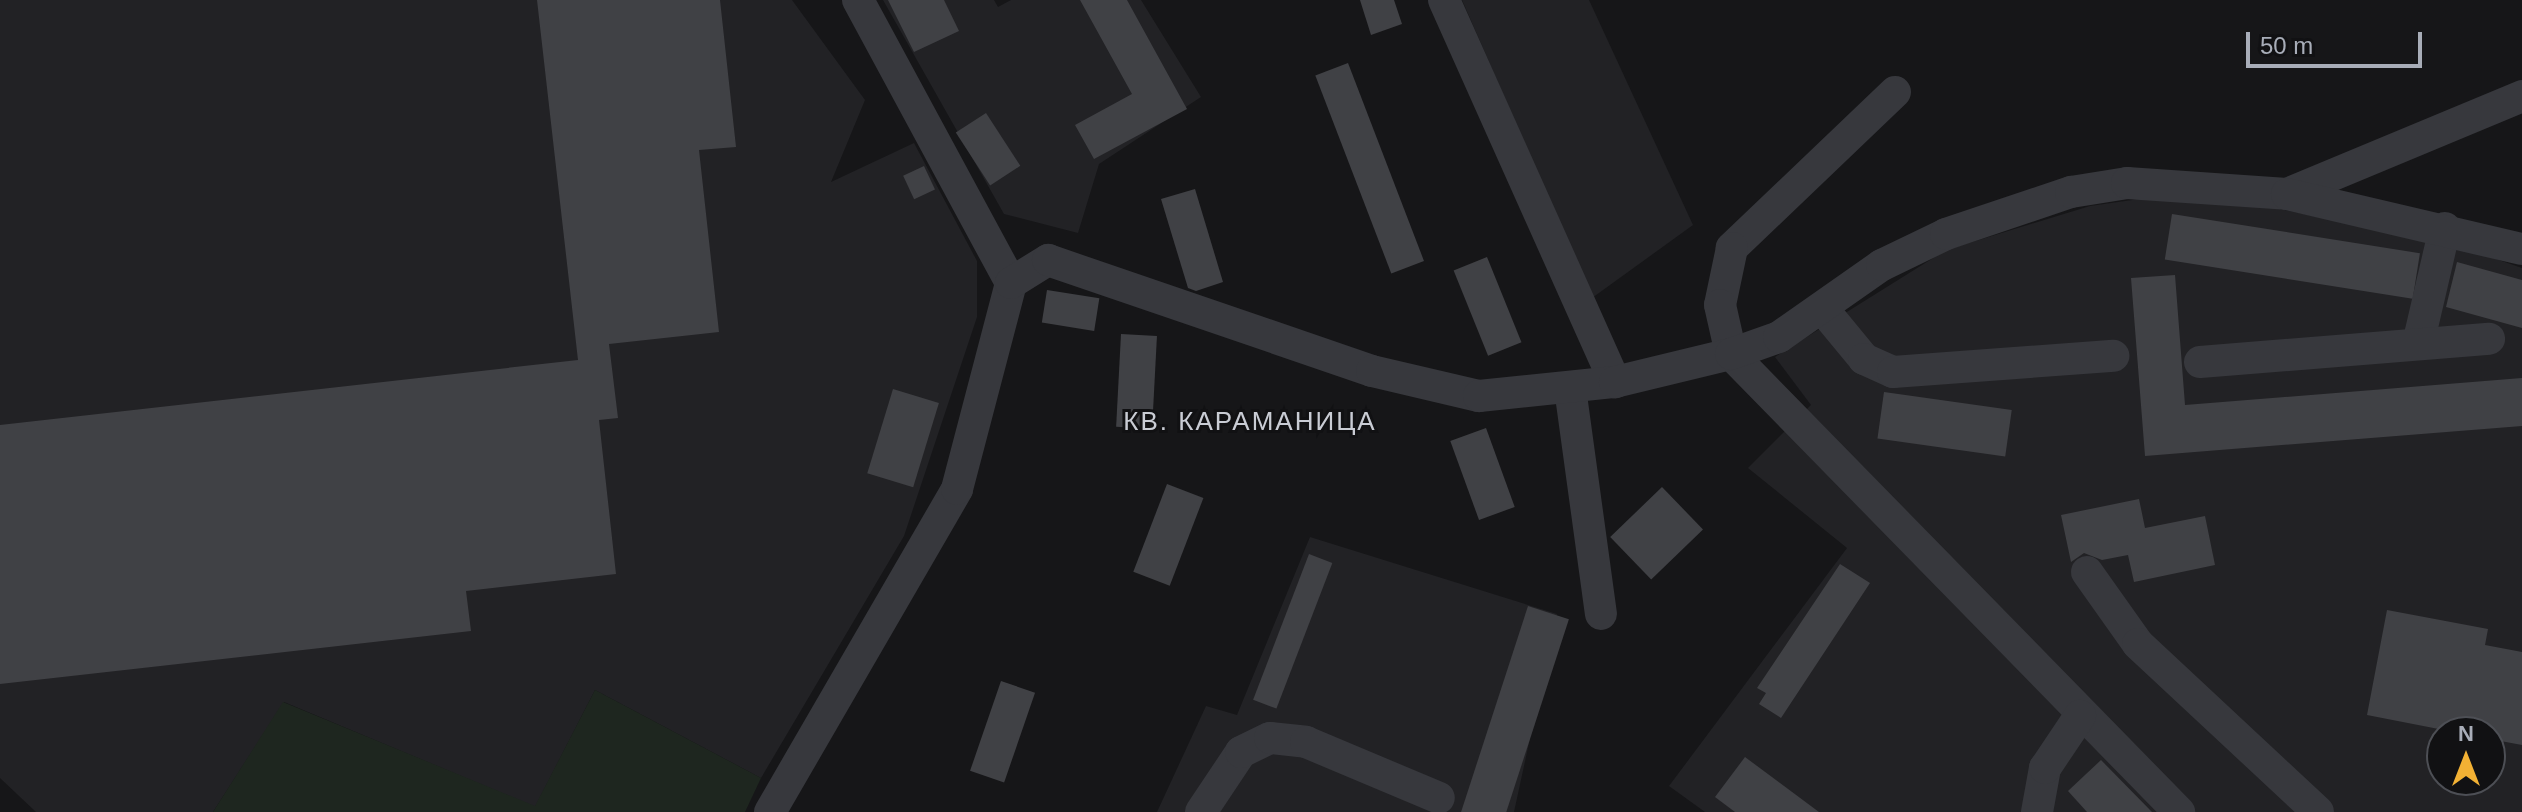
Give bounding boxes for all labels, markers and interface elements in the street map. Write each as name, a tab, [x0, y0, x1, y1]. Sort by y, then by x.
scale bar	[2250, 16, 2426, 66]
text: 50 m	[2260, 32, 2313, 59]
district label: КВ. КАРАМАНИЦА	[1123, 406, 1377, 438]
north arrow	[2426, 716, 2506, 796]
text: N	[2458, 721, 2474, 746]

